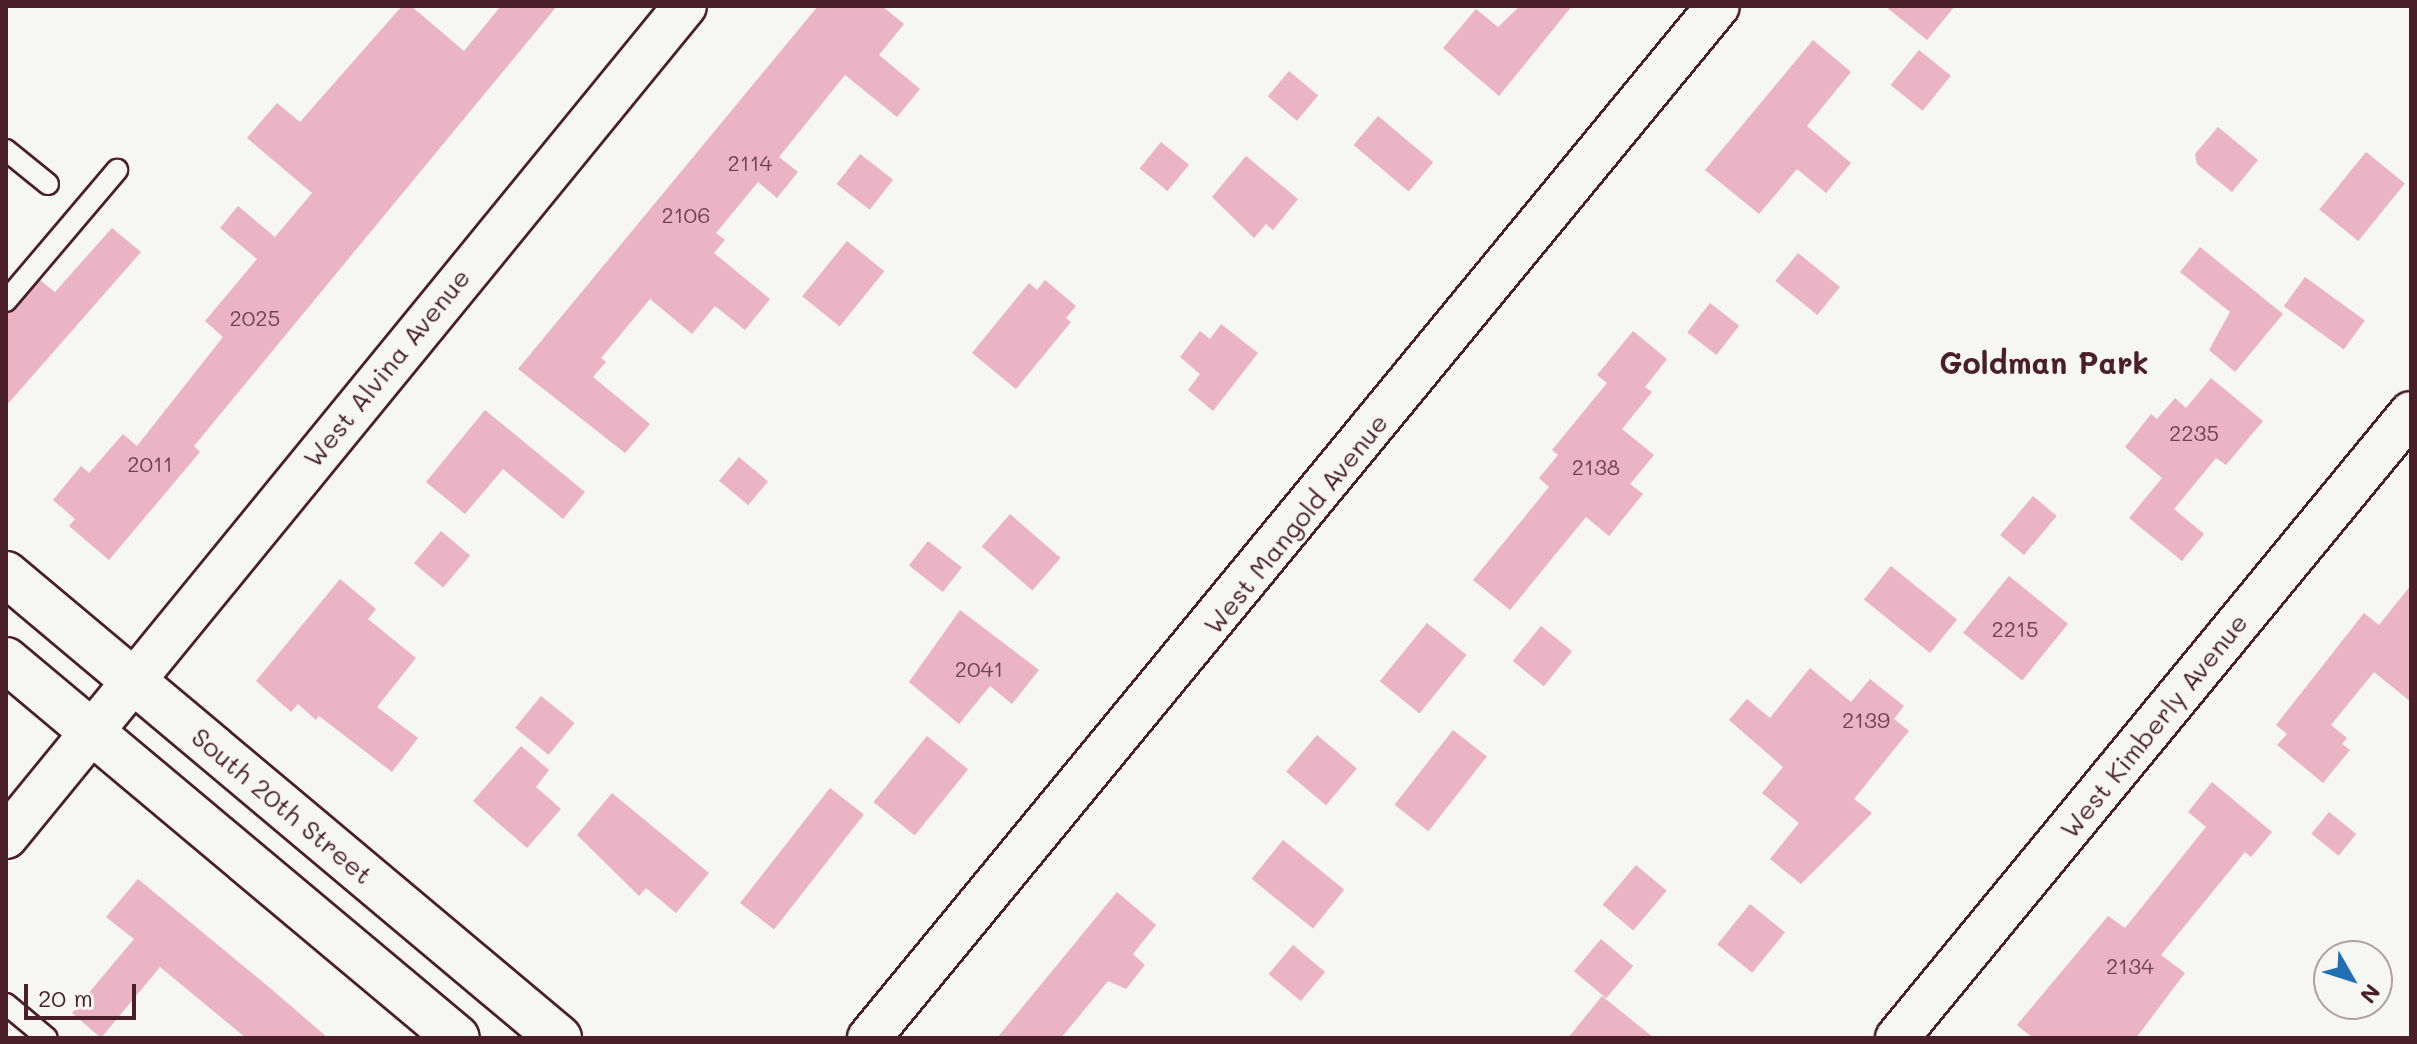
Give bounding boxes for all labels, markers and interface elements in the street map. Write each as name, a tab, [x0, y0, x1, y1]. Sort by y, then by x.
house number: 2114	[728, 150, 772, 176]
house number: 2106	[662, 202, 710, 228]
street label: West Alvina Avenue	[297, 262, 477, 474]
house number: 2025	[230, 305, 280, 331]
district label: Goldman Park	[1939, 344, 2149, 380]
street label: West Mangold Avenue	[1198, 408, 1394, 640]
house number: 2235	[2169, 420, 2219, 446]
house number: 2011	[127, 451, 173, 477]
house number: 2138	[1572, 454, 1620, 480]
street label: West Kimberly Avenue	[2054, 607, 2254, 845]
house number: 2215	[1991, 616, 2039, 642]
house number: 2041	[955, 656, 1003, 682]
house number: 2139	[1842, 707, 1890, 733]
street label: South 20th Street	[185, 721, 379, 891]
north arrow	[2313, 940, 2393, 1020]
house number: 2134	[2106, 953, 2154, 979]
scale bar	[28, 968, 140, 1018]
text: N	[2354, 979, 2387, 1010]
text: 20 m	[38, 982, 93, 1013]

